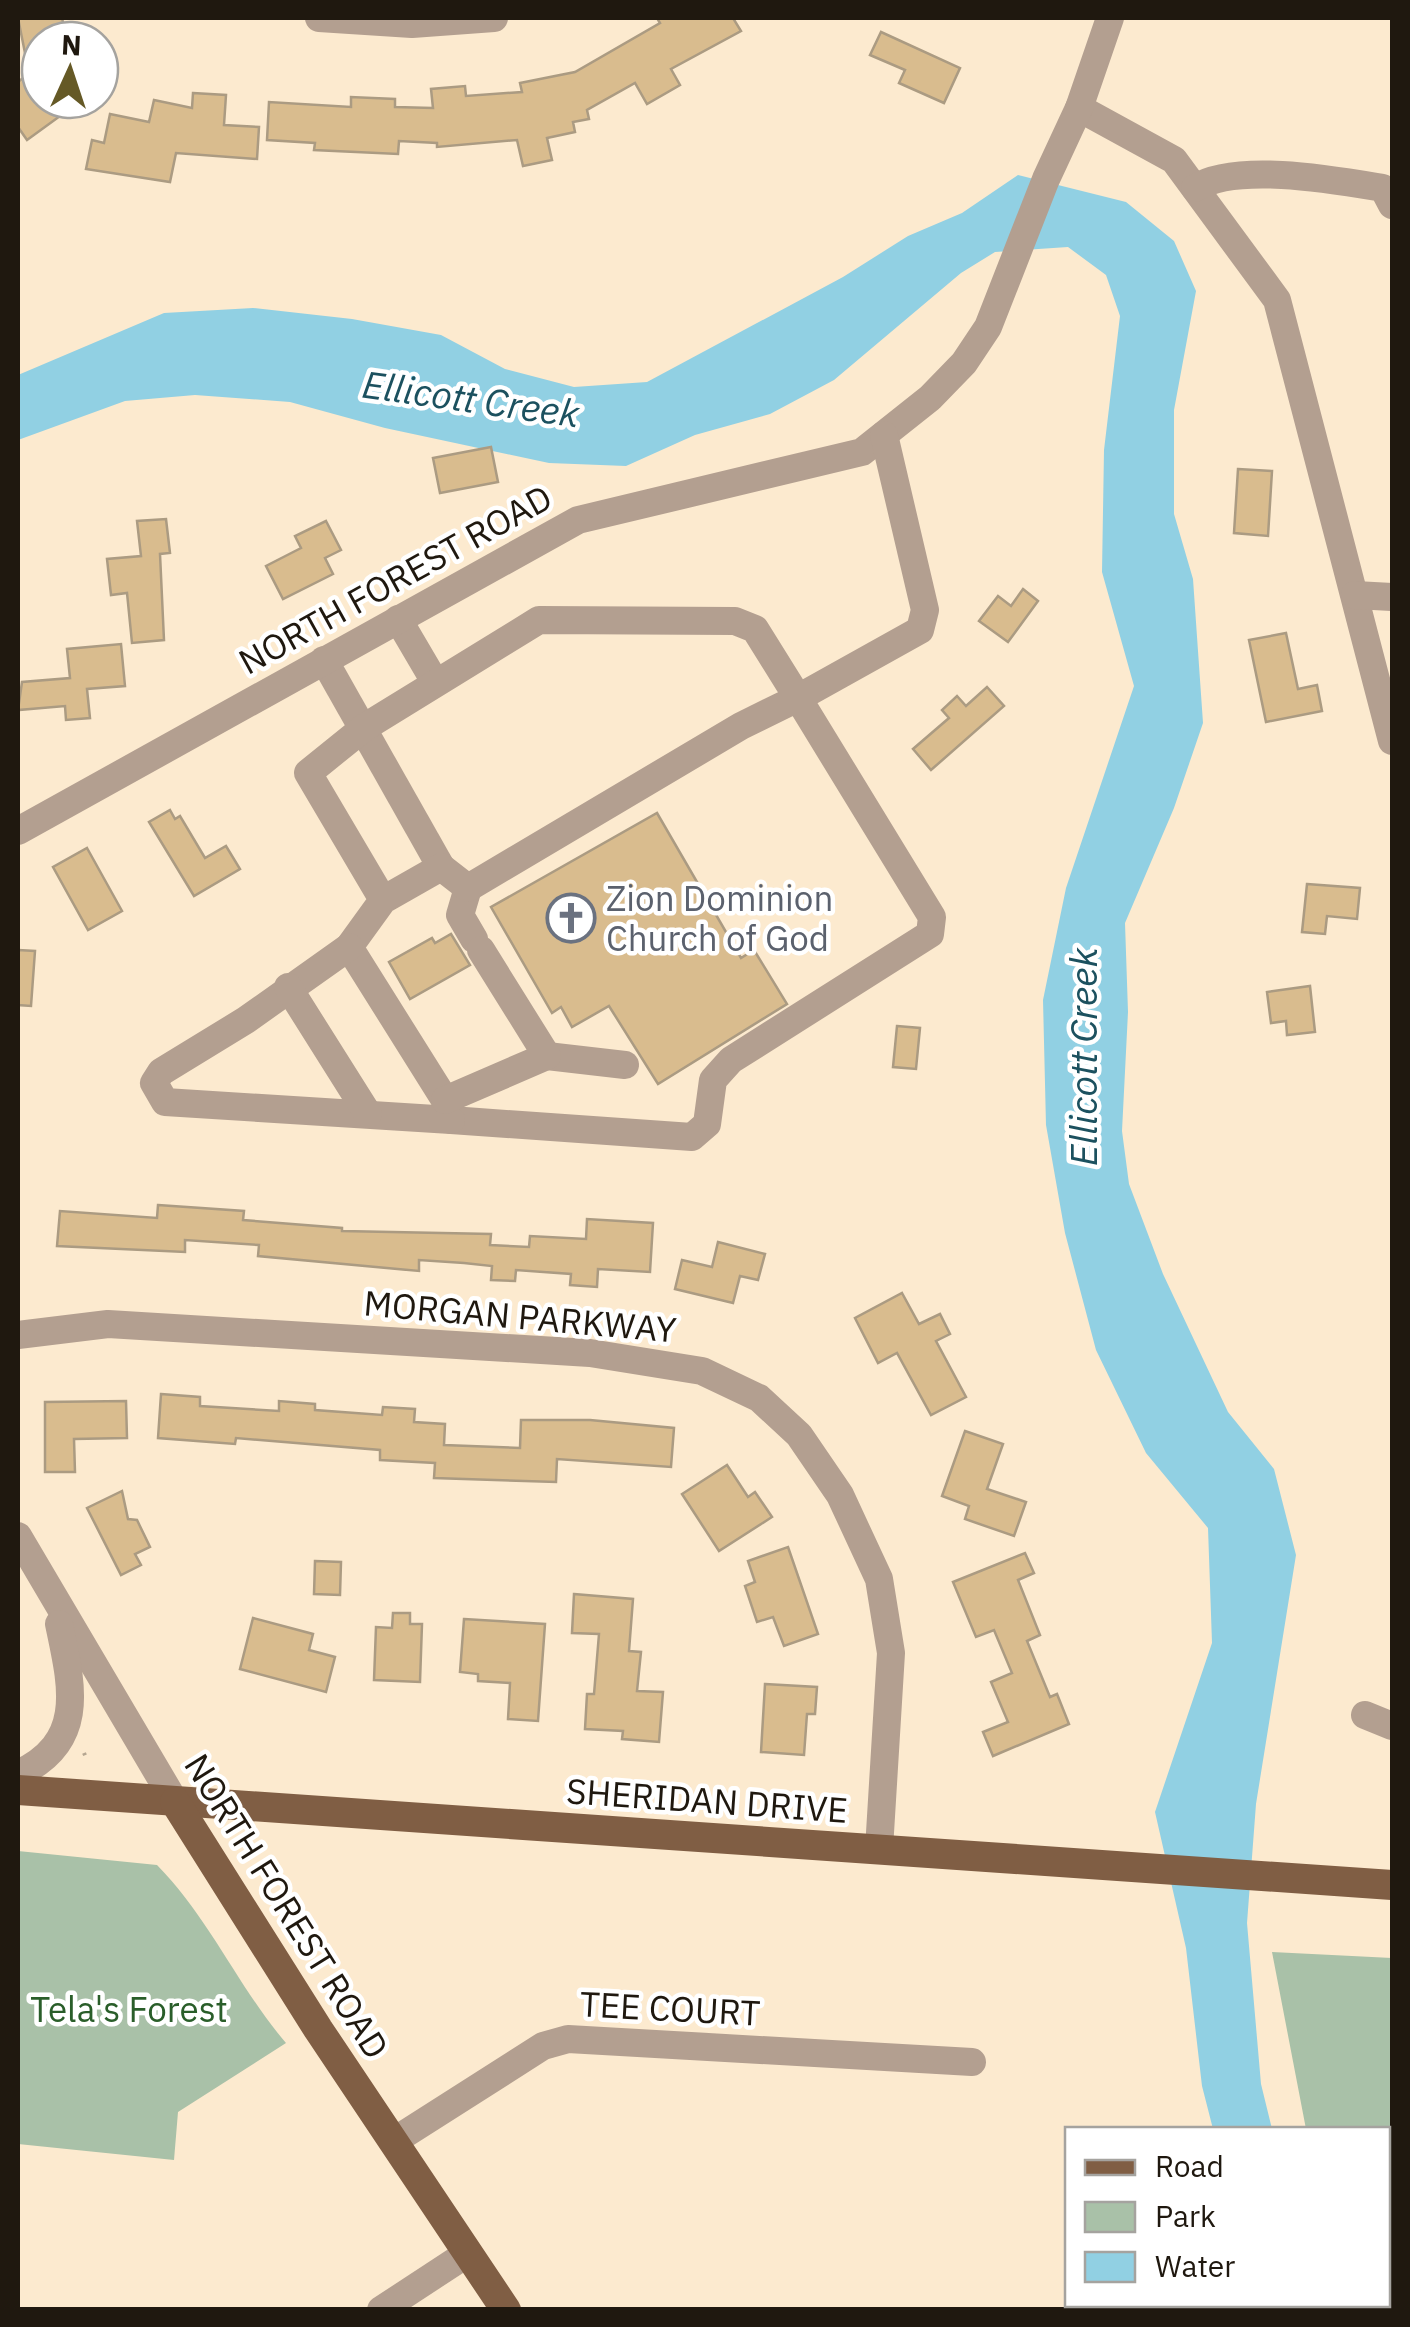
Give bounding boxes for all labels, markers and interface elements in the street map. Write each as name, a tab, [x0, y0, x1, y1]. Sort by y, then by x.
north arrow	[20, 20, 120, 120]
text: N	[60, 26, 82, 64]
water label: Ellicott Creek	[359, 359, 584, 438]
street label: NORTH FOREST ROAD	[230, 474, 560, 684]
place label: Zion Dominion Church of God	[606, 875, 833, 961]
church icon: Zion Dominion Church of God	[545, 892, 597, 944]
water label: Ellicott Creek	[1058, 947, 1107, 1166]
street label: MORGAN PARKWAY	[362, 1279, 678, 1353]
street label: NORTH FOREST ROAD	[174, 1745, 400, 2067]
street label: SHERIDAN DRIVE	[565, 1767, 849, 1833]
street label: TEE COURT	[579, 1980, 761, 2036]
park label: Tela's Forest	[30, 1986, 228, 2032]
legend	[1065, 2127, 1390, 2307]
text: Road	[1155, 2146, 1224, 2185]
text: Park	[1155, 2196, 1216, 2235]
text: Water	[1155, 2246, 1235, 2285]

